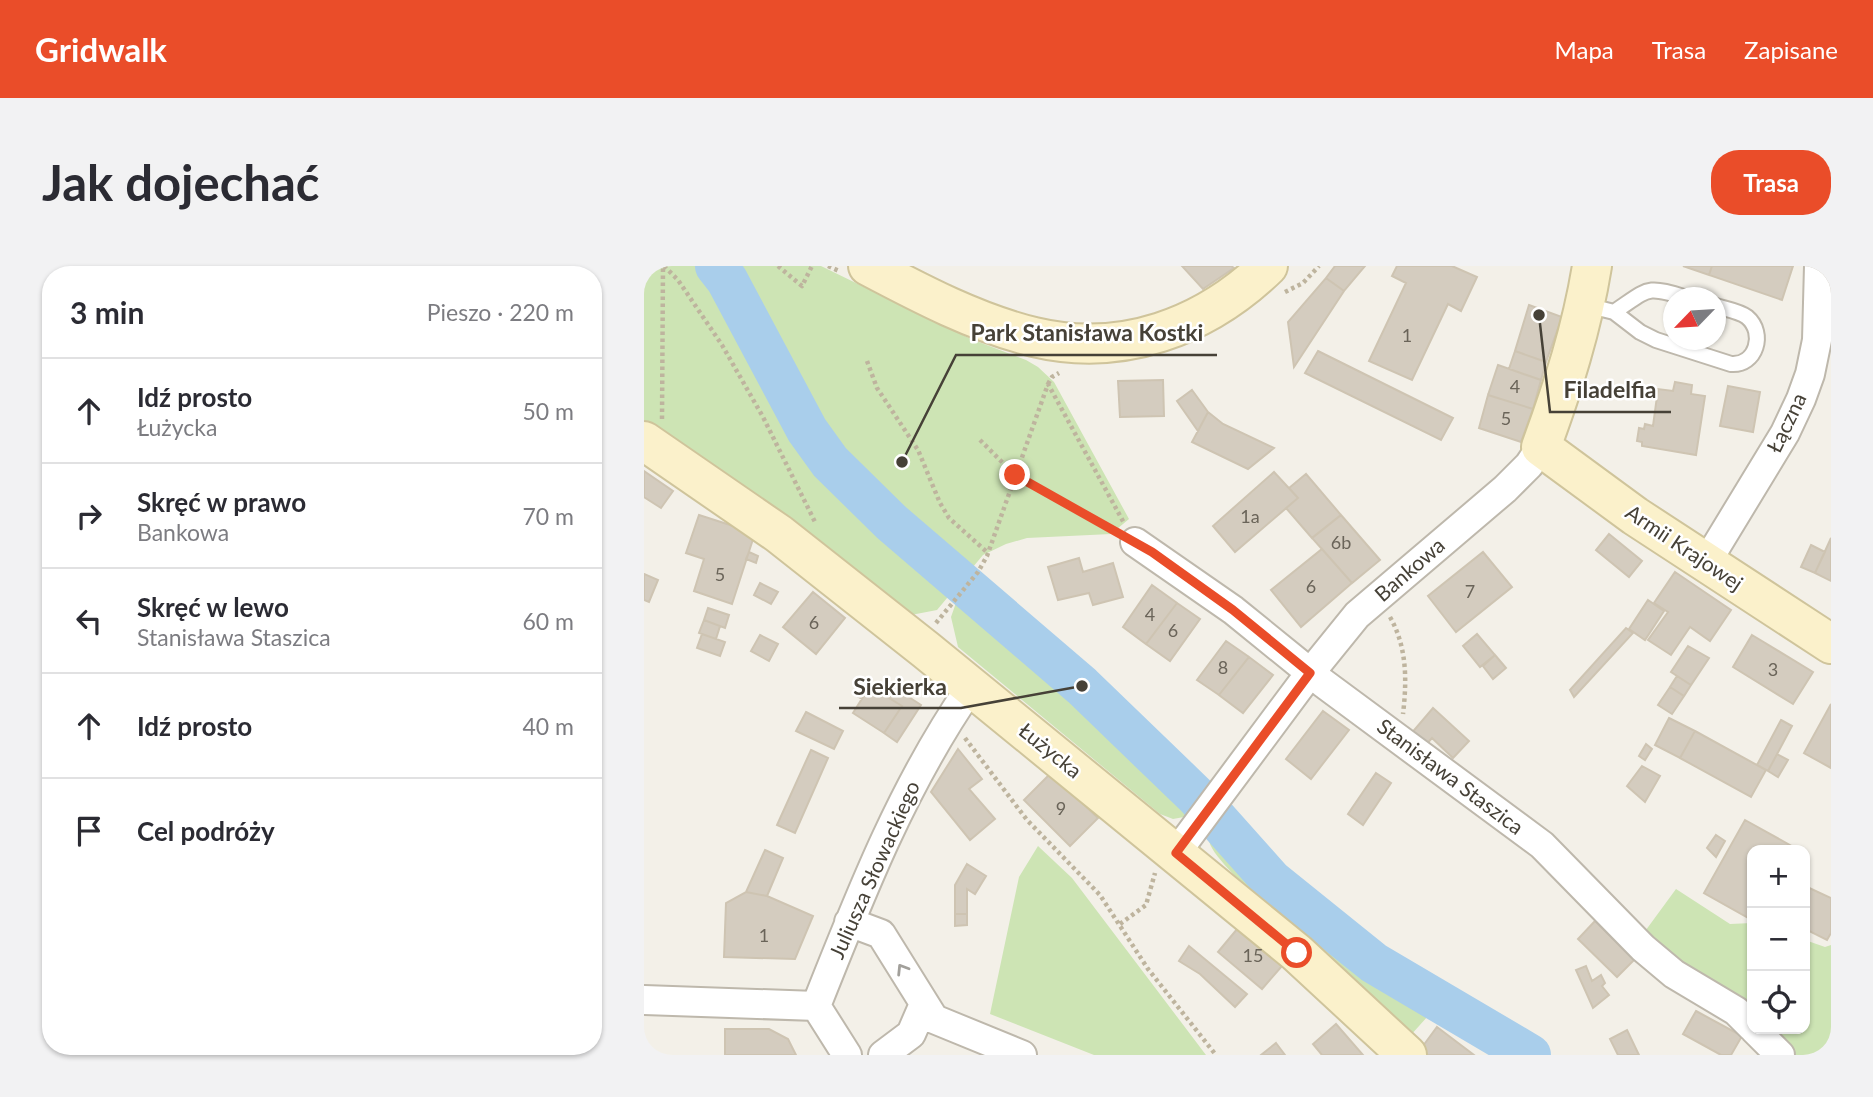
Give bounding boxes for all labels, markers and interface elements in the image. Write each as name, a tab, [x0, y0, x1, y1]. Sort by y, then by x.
text: Gridwalk	[35, 29, 167, 69]
text: Mapa	[1555, 35, 1614, 64]
text: Trasa	[1652, 35, 1706, 64]
text: Zapisane	[1744, 35, 1838, 64]
button: Trasa	[1711, 150, 1831, 215]
text: Jak dojechać	[42, 153, 319, 211]
north arrow	[1663, 287, 1726, 350]
text: 3 min	[70, 294, 144, 330]
text: Pieszo · 220 m	[427, 298, 574, 326]
callout: Park Stanisława Kostki	[956, 311, 1217, 355]
text: Park Stanisława Kostki	[971, 318, 1203, 346]
house number: 1	[1402, 324, 1412, 346]
callout: Filadelfia	[1550, 368, 1671, 412]
house number: 4	[1510, 375, 1520, 397]
text: Filadelfia	[1564, 375, 1656, 403]
text: Idź prosto	[137, 381, 252, 413]
street label: Łączna	[1761, 388, 1811, 456]
icon: ahead	[70, 392, 108, 430]
text: 50 m	[523, 397, 574, 425]
house number: 5	[1501, 407, 1511, 429]
text: Łużycka	[137, 413, 217, 441]
route end	[999, 459, 1030, 490]
text: Skręć w prawo	[137, 486, 306, 518]
icon: right	[70, 497, 108, 535]
street label: Armii Krajowej	[1622, 498, 1748, 595]
text: 70 m	[523, 502, 574, 530]
house number: 1a	[1240, 505, 1260, 527]
text: Bankowa	[137, 518, 229, 546]
house number: 6b	[1331, 531, 1351, 553]
street label: Bankowa	[1369, 532, 1449, 606]
house number: 5	[715, 563, 725, 585]
house number: 6	[1306, 575, 1316, 597]
house number: 7	[1465, 580, 1475, 602]
text: Skręć w lewo	[137, 591, 289, 623]
icon: left	[70, 602, 108, 640]
house number: 4	[1145, 603, 1155, 625]
text: 60 m	[523, 607, 574, 635]
house number: 6	[809, 611, 819, 633]
house number: 6	[1168, 619, 1178, 641]
text: Stanisława Staszica	[137, 623, 331, 651]
house number: 8	[1218, 656, 1228, 678]
house number: 3	[1768, 658, 1778, 680]
callout: Siekierka	[839, 664, 961, 708]
text: Siekierka	[853, 672, 947, 700]
icon: ahead	[70, 707, 108, 745]
text: Idź prosto	[137, 710, 252, 742]
text: 40 m	[523, 712, 574, 740]
street label: Stanisława Staszica	[1373, 713, 1529, 839]
street label: Łużycka	[1015, 717, 1087, 783]
street label: Juliusza Słowackiego	[823, 776, 924, 962]
house number: 9	[1056, 797, 1066, 819]
icon: arrive	[70, 812, 108, 850]
text: Cel podróży	[137, 815, 275, 847]
map controls	[1747, 845, 1810, 1034]
button: +	[1747, 845, 1810, 908]
button: −	[1747, 908, 1810, 971]
house number: 1	[759, 924, 769, 946]
route start	[1281, 937, 1312, 968]
house number: 15	[1243, 944, 1263, 966]
one-way arrow	[898, 963, 911, 976]
button: locate	[1747, 971, 1810, 1034]

